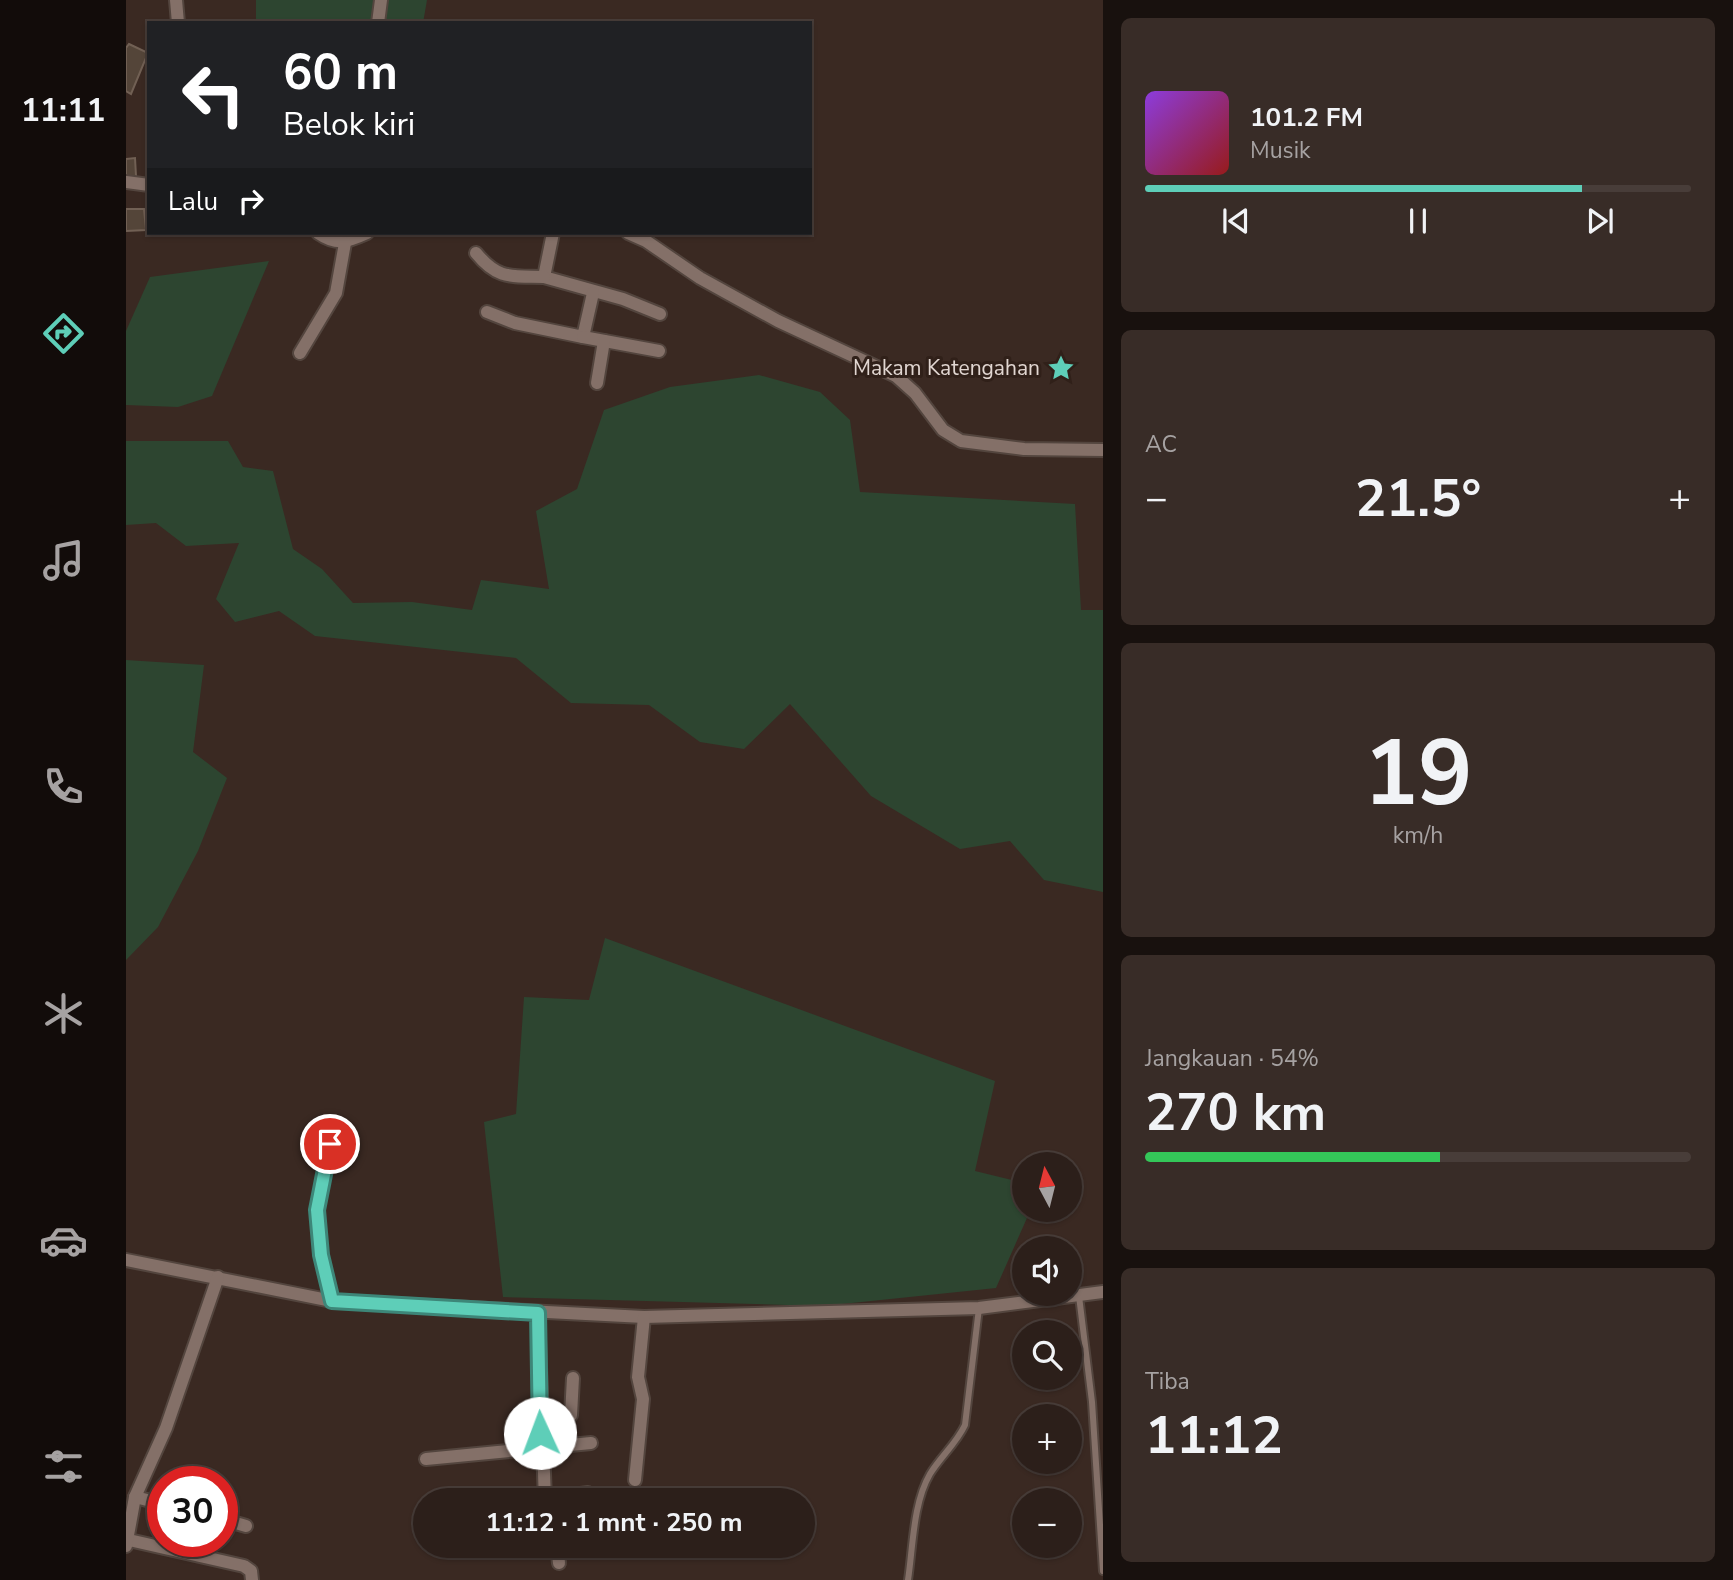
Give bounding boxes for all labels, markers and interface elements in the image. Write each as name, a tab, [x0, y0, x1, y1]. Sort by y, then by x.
text: 60 m	[283, 39, 398, 106]
icon: left	[168, 49, 259, 140]
text: 11:11	[21, 89, 105, 132]
text: 101.2 FM	[1250, 100, 1363, 135]
text: Belok kiri	[283, 103, 415, 146]
text: Musik	[1250, 135, 1310, 166]
icon: right	[232, 182, 270, 220]
text: Lalu	[168, 184, 218, 219]
icon: previous	[1217, 202, 1255, 240]
icon: pause	[1399, 202, 1437, 240]
icon: next	[1581, 202, 1619, 240]
icon: directions	[39, 309, 88, 358]
place icon: Makam Katengahan	[1046, 353, 1076, 383]
place label: Makam Katengahan	[853, 354, 1040, 382]
text: AC	[1145, 429, 1177, 460]
text: 21.5°	[1355, 463, 1481, 534]
text: −	[1145, 473, 1168, 524]
text: +	[1668, 473, 1691, 524]
icon: music	[39, 536, 88, 585]
text: 19	[1363, 712, 1473, 836]
icon: phone	[39, 762, 88, 811]
text: km/h	[1393, 820, 1443, 851]
icon: climate	[39, 989, 88, 1038]
text: Jangkauan · 54%	[1145, 1043, 1319, 1074]
text: 270 km	[1145, 1077, 1326, 1148]
pin	[300, 1114, 360, 1174]
icon: arrive	[311, 1125, 349, 1163]
north arrow	[1012, 1152, 1082, 1222]
map controls	[1012, 1152, 1082, 1558]
icon: car	[39, 1216, 88, 1265]
button: sound	[1012, 1236, 1082, 1306]
button: search	[1012, 1320, 1082, 1390]
text: Tiba	[1145, 1366, 1190, 1397]
position arrow	[503, 1396, 577, 1470]
text: 11:12	[1145, 1400, 1283, 1471]
button: +	[1012, 1404, 1082, 1474]
icon: filters	[39, 1442, 88, 1491]
speed limit sign: 30	[147, 1466, 238, 1557]
button: −	[1012, 1488, 1082, 1558]
text: 11:12 · 1 mnt · 250 m	[485, 1505, 743, 1540]

